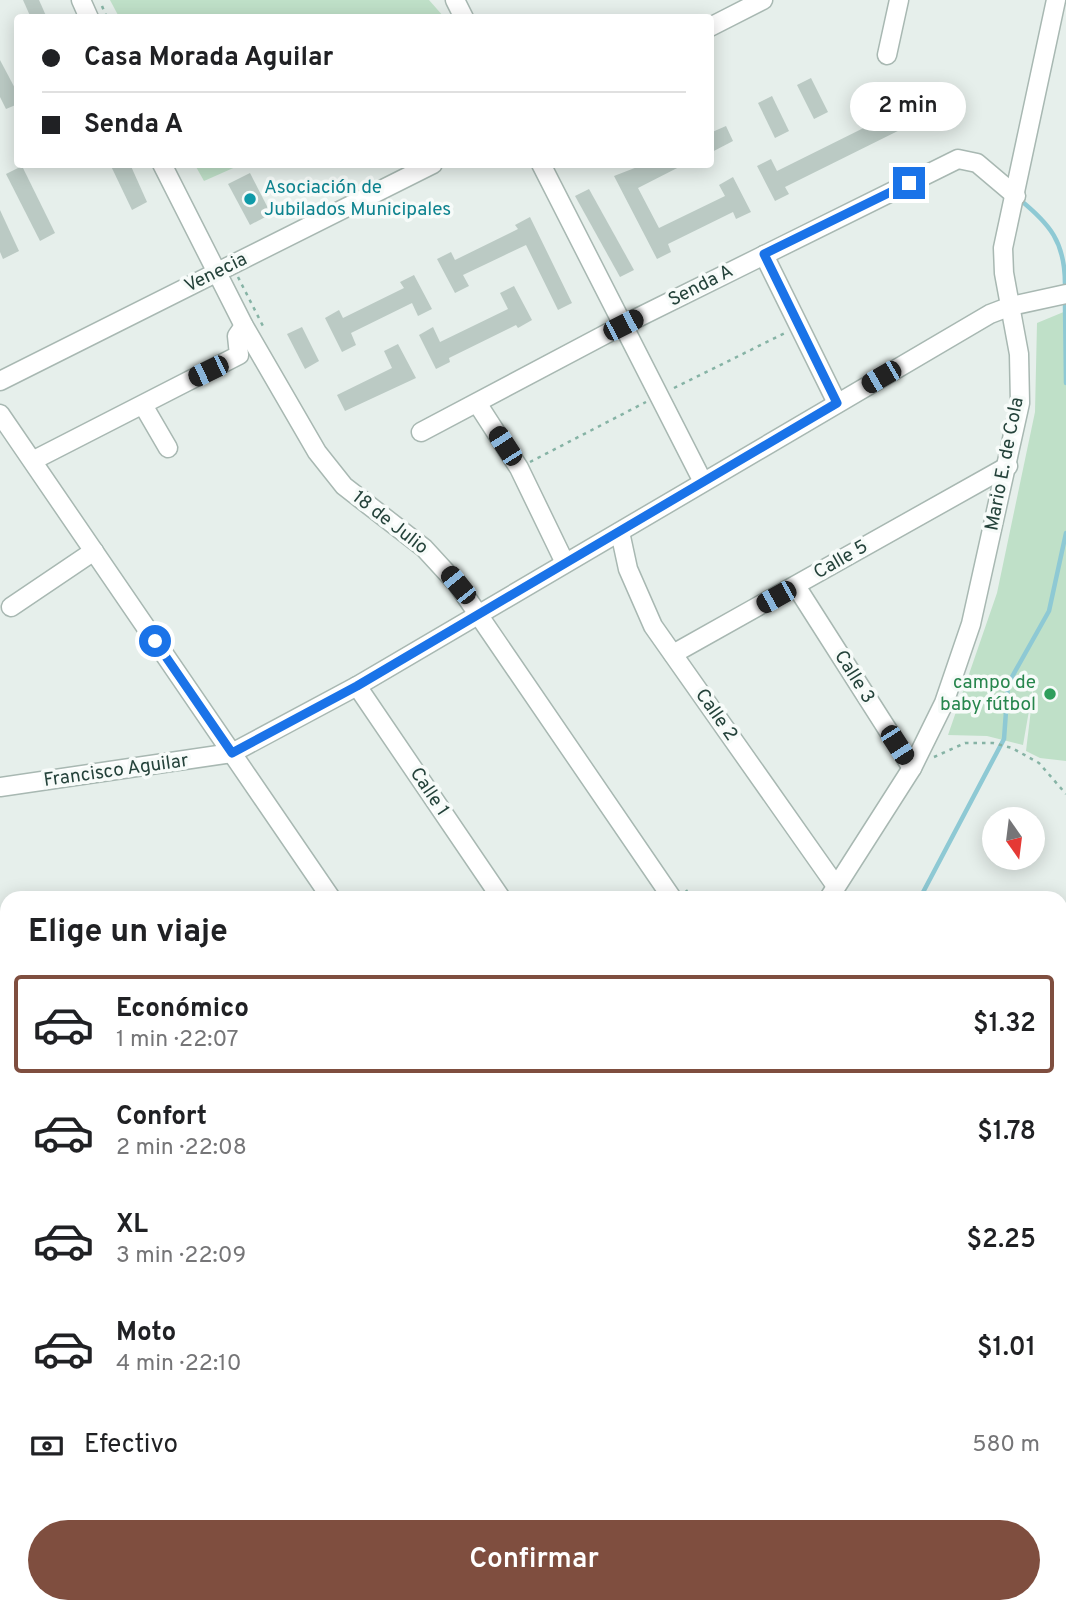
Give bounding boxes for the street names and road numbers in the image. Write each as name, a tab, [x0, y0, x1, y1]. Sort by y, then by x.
street label: Venecia	[181, 248, 251, 298]
street label: Senda A	[664, 259, 738, 313]
street label: Mario E. de Cola	[980, 395, 1030, 533]
street label: 18 de Julio	[347, 486, 433, 560]
street label: Calle 5	[810, 535, 872, 585]
street label: Calle 3	[828, 646, 880, 708]
street label: Calle 2	[689, 684, 743, 746]
street label: Francisco Aguilar	[42, 749, 191, 793]
street label: Calle 1	[404, 763, 454, 821]

